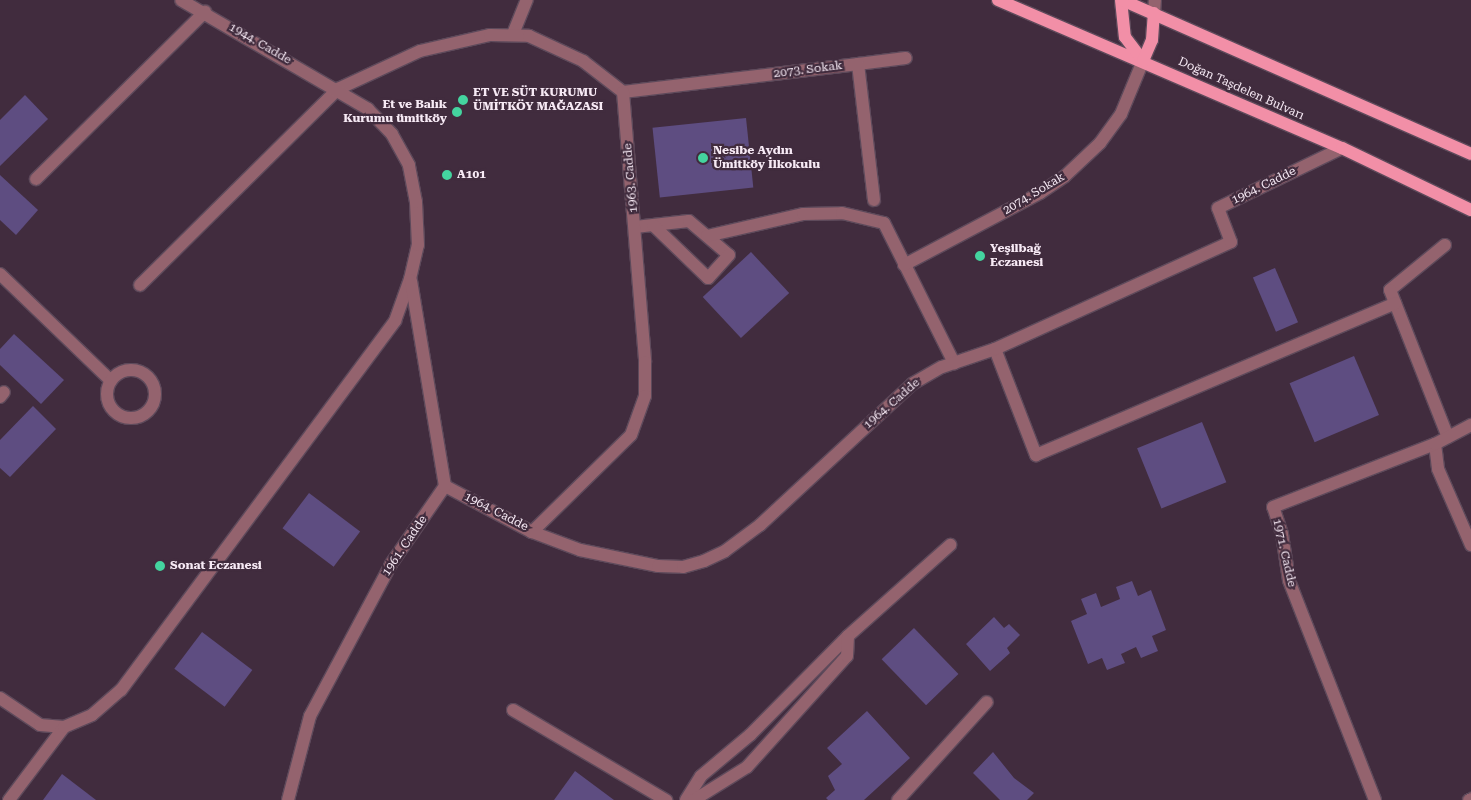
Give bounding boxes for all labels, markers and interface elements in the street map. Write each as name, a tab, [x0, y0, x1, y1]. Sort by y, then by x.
street label: 1944. Cadde	[226, 20, 294, 68]
street label: Doğan Taşdelen Bulvarı	[1176, 55, 1306, 123]
street label: 2073. Sokak	[773, 59, 843, 81]
place label: ET VE SÜT KURUMU ÜMİTKÖY MAĞAZASI	[473, 86, 603, 114]
marker: ET VE SÜT KURUMU ÜMİTKÖY MAĞAZASI	[457, 94, 469, 106]
place label: Et ve Balık Kurumu ümitköy	[343, 98, 447, 126]
marker: Et ve Balık Kurumu ümitköy	[451, 106, 463, 118]
street label: 1963. Cadde	[621, 143, 641, 213]
place label: Nesibe Aydın Ümitköy İlkokulu	[713, 144, 820, 172]
marker: Nesibe Aydın Ümitköy İlkokulu	[697, 152, 709, 164]
street label: 1964. Cadde	[1229, 164, 1299, 208]
place label: A101	[457, 168, 486, 182]
marker: A101	[441, 169, 453, 181]
street label: 2074. Sokak	[1001, 170, 1067, 218]
place label: Yeşilbağ Eczanesi	[990, 242, 1043, 270]
marker: Yeşilbağ Eczanesi	[974, 250, 986, 262]
street label: 1964. Cadde	[861, 376, 923, 432]
street label: 1964. Cadde	[462, 490, 530, 534]
street label: 1961. Cadde	[379, 513, 431, 579]
street label: 1971. Cadde	[1269, 517, 1299, 589]
place label: Sonat Eczanesi	[170, 559, 262, 573]
marker: Sonat Eczanesi	[154, 560, 166, 572]

